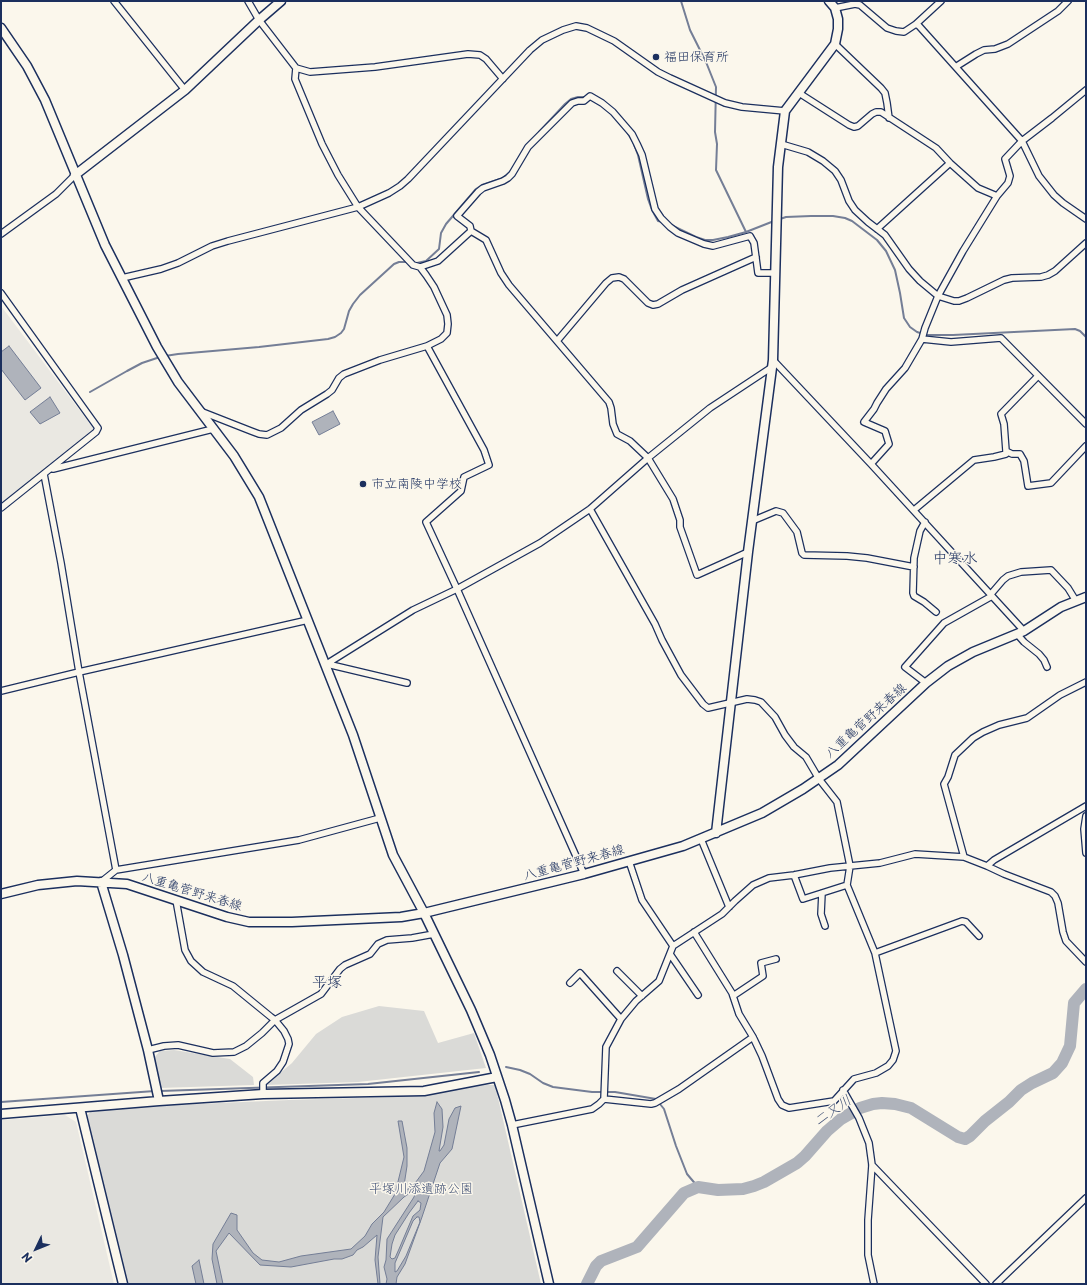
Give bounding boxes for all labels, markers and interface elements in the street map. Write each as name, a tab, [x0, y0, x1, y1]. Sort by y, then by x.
place label: 福田保育所	[664, 49, 729, 65]
marker: 福田保育所	[651, 52, 661, 62]
place label: 市立南陵中学校	[371, 476, 462, 492]
marker: 市立南陵中学校	[358, 479, 368, 489]
district label: 中寒水	[933, 550, 977, 568]
street label: 八重亀菅野来春線	[822, 680, 910, 762]
street label: 八重亀菅野来春線	[522, 842, 626, 884]
street label: 八重亀菅野来春線	[140, 869, 244, 915]
district label: 平塚	[312, 974, 342, 992]
water label: 二又川	[811, 1092, 855, 1130]
park label: 平塚川添遺跡公園	[369, 1181, 473, 1197]
north arrow	[16, 1229, 56, 1269]
text: N	[18, 1249, 36, 1267]

